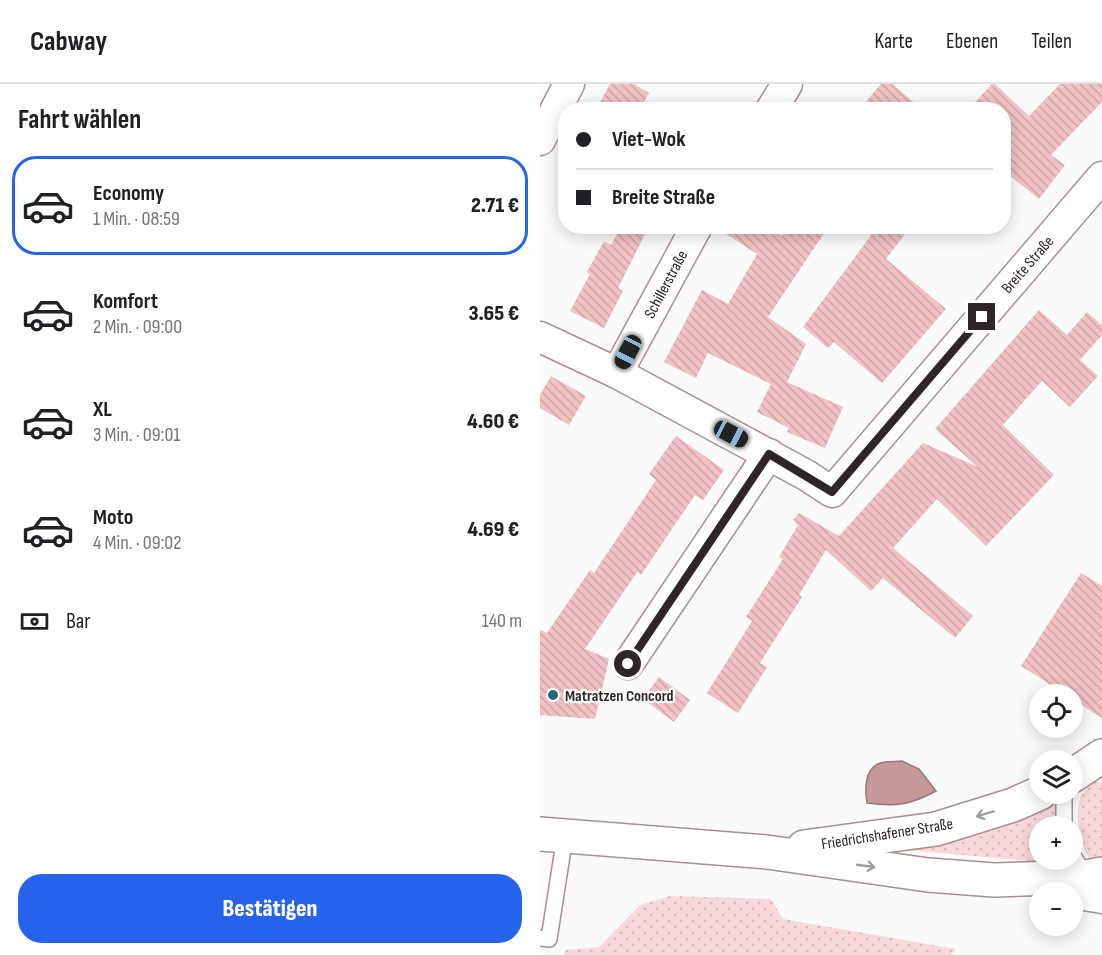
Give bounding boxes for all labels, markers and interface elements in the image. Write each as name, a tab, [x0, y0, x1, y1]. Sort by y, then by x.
text: Cabway	[30, 25, 107, 58]
text: Karte	[875, 29, 913, 54]
text: Ebenen	[946, 29, 998, 54]
text: Teilen	[1031, 29, 1072, 54]
text: Fahrt wählen	[18, 104, 141, 136]
text: Viet-Wok	[612, 126, 685, 153]
icon: car	[21, 179, 75, 233]
text: Economy	[93, 180, 164, 207]
text: Breite Straße	[612, 184, 715, 211]
text: 2.71 €	[471, 192, 519, 219]
text: 1 Min. · 08:59	[93, 207, 180, 231]
street label: Breite Straße	[998, 232, 1058, 298]
street label: Schillerstraße	[641, 248, 692, 322]
icon: car	[21, 287, 75, 341]
text: Komfort	[93, 288, 158, 315]
text: 3.65 €	[468, 300, 519, 327]
route end	[968, 303, 995, 330]
text: 2 Min. · 09:00	[93, 315, 182, 339]
car	[612, 332, 644, 372]
icon: car	[21, 395, 75, 449]
text: XL	[93, 396, 112, 423]
text: 4.60 €	[467, 408, 519, 435]
car	[711, 418, 751, 450]
text: 3 Min. · 09:01	[93, 423, 180, 447]
icon: car	[21, 503, 75, 557]
text: Moto	[93, 504, 133, 531]
text: 4.69 €	[467, 516, 519, 543]
text: 4 Min. · 09:02	[93, 531, 182, 555]
icon: cash	[18, 605, 51, 638]
text: Bar	[66, 608, 91, 635]
text: 140 m	[482, 609, 522, 633]
route start	[614, 650, 641, 677]
map controls	[1029, 684, 1083, 936]
button: locate	[1029, 684, 1083, 738]
place label: Matratzen Concord	[565, 687, 674, 706]
marker: Matratzen Concord	[546, 688, 560, 702]
button: layers	[1029, 750, 1083, 804]
one-way arrow	[976, 809, 995, 820]
street label: Friedrichshafener Straße	[820, 815, 954, 854]
button: +	[1029, 816, 1083, 870]
one-way arrow	[856, 861, 876, 872]
button: Bestätigen	[18, 874, 522, 943]
button: −	[1029, 882, 1083, 936]

